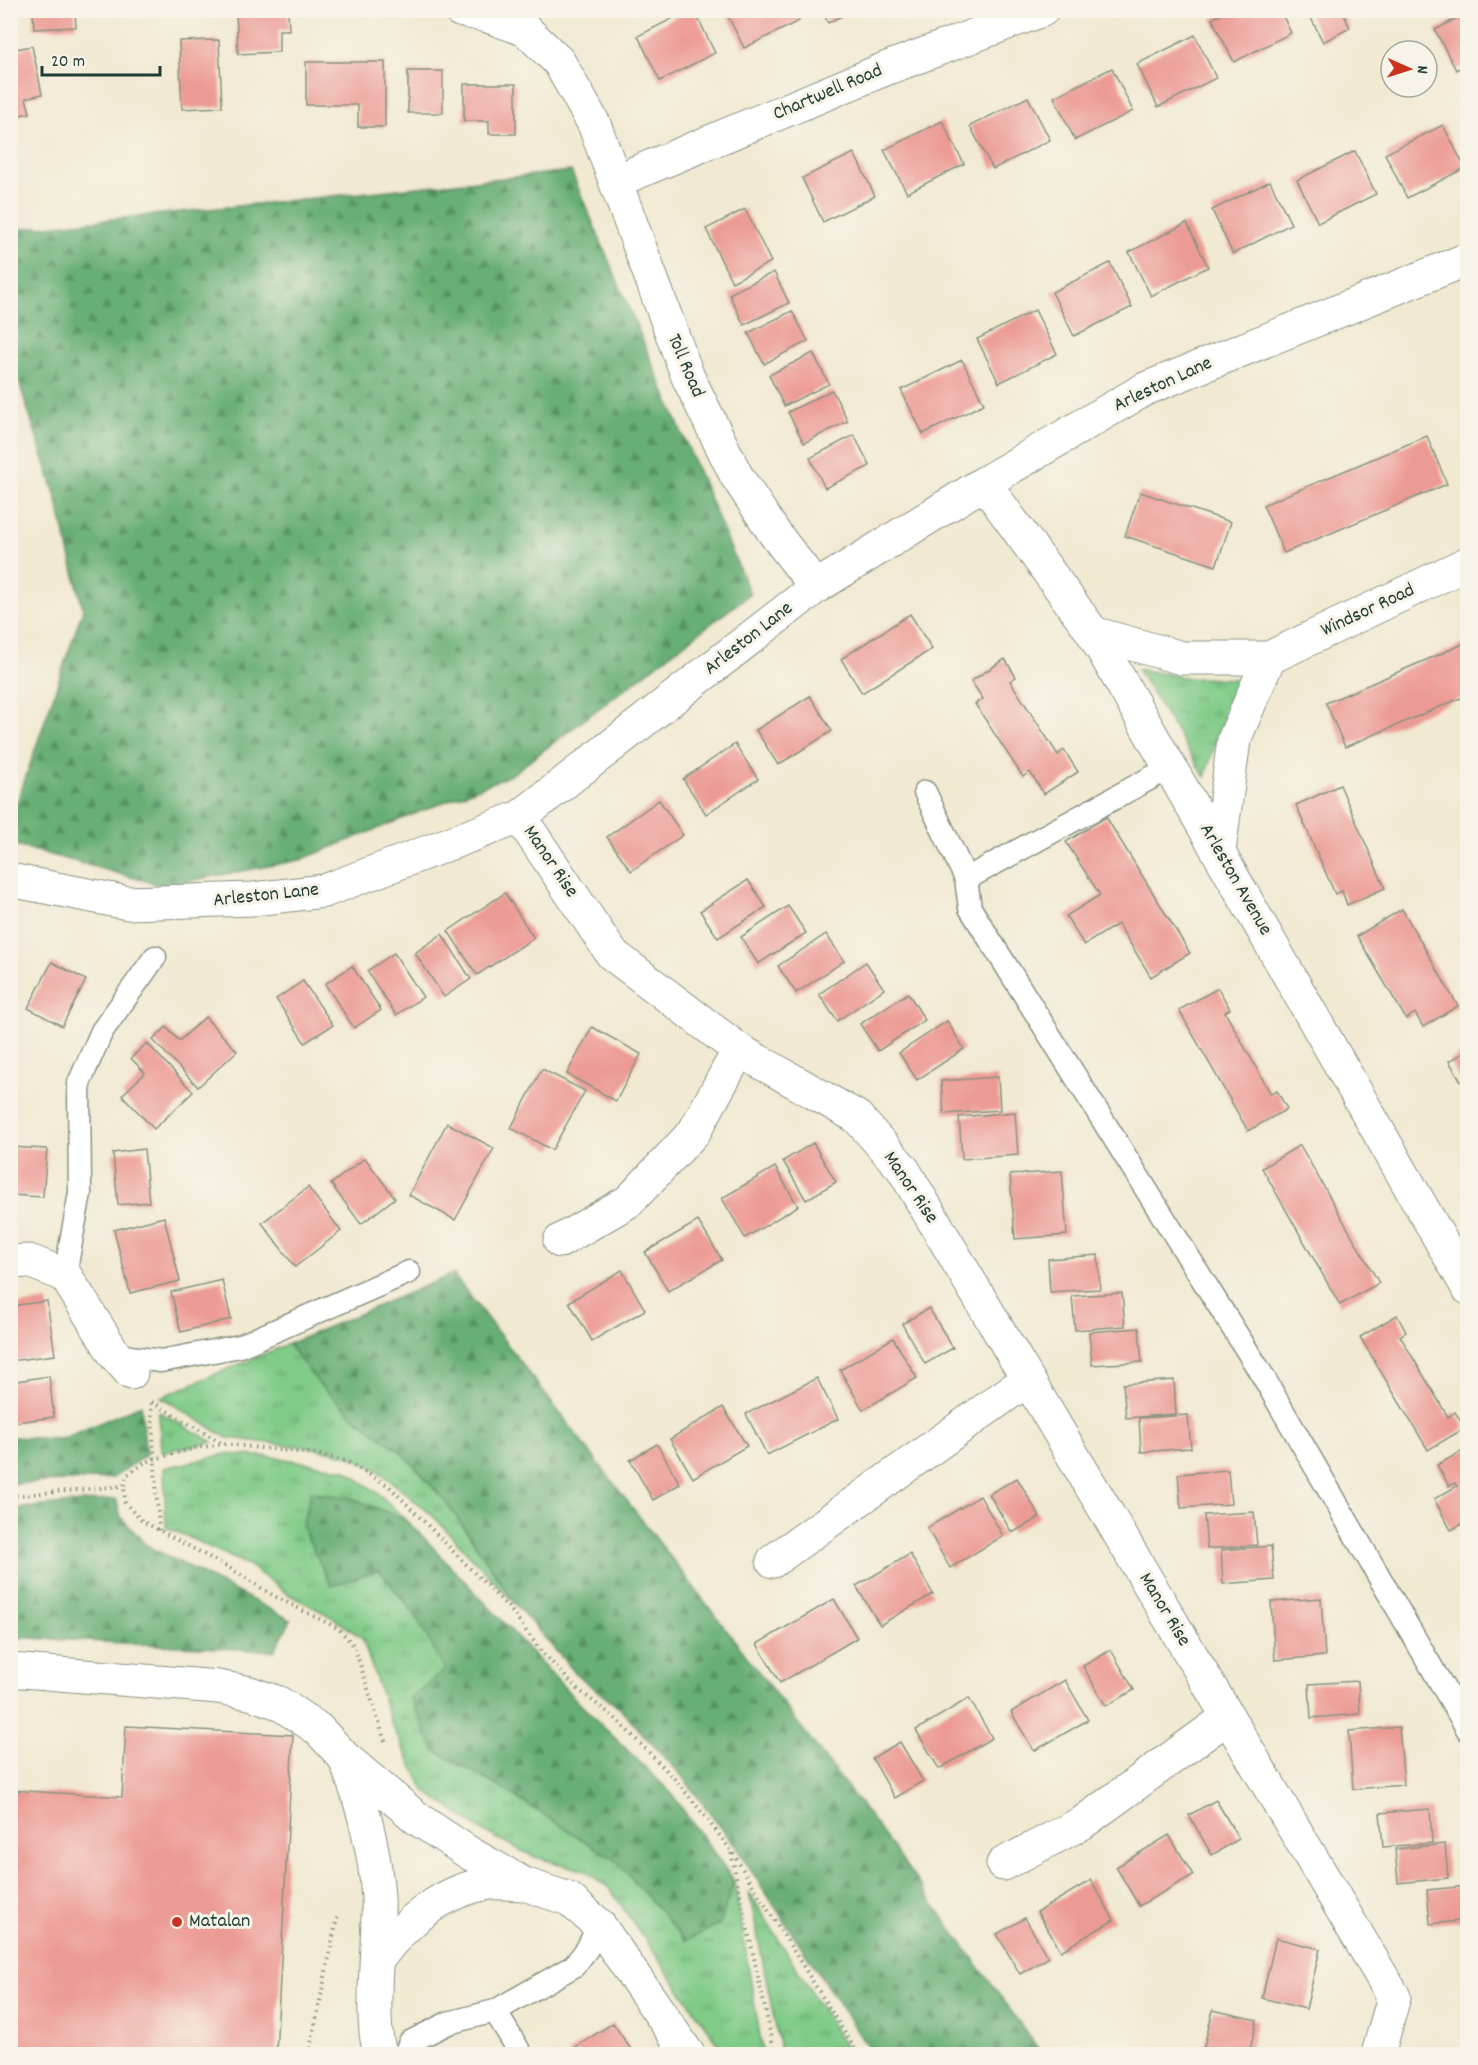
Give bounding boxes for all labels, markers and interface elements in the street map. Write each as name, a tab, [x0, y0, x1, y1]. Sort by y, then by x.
scale bar	[42, 39, 160, 77]
north arrow	[1379, 39, 1439, 99]
text: 20 m	[51, 50, 85, 75]
street label: Chartwell Road	[769, 57, 887, 129]
text: N	[1410, 65, 1433, 74]
street label: Toll Road	[659, 330, 711, 402]
street label: Arleston Lane	[1109, 350, 1217, 420]
street label: Windsor Road	[1317, 577, 1419, 645]
street label: Arleston Lane	[699, 595, 800, 683]
street label: Arleston Avenue	[1192, 819, 1279, 941]
street label: Manor Rise	[516, 820, 585, 904]
street label: Arleston Lane	[212, 877, 320, 915]
street label: Manor Rise	[876, 1146, 945, 1230]
street label: Manor Rise	[1131, 1568, 1197, 1652]
place label: Matalan	[189, 1908, 250, 1936]
marker: Matalan	[170, 1915, 184, 1929]

